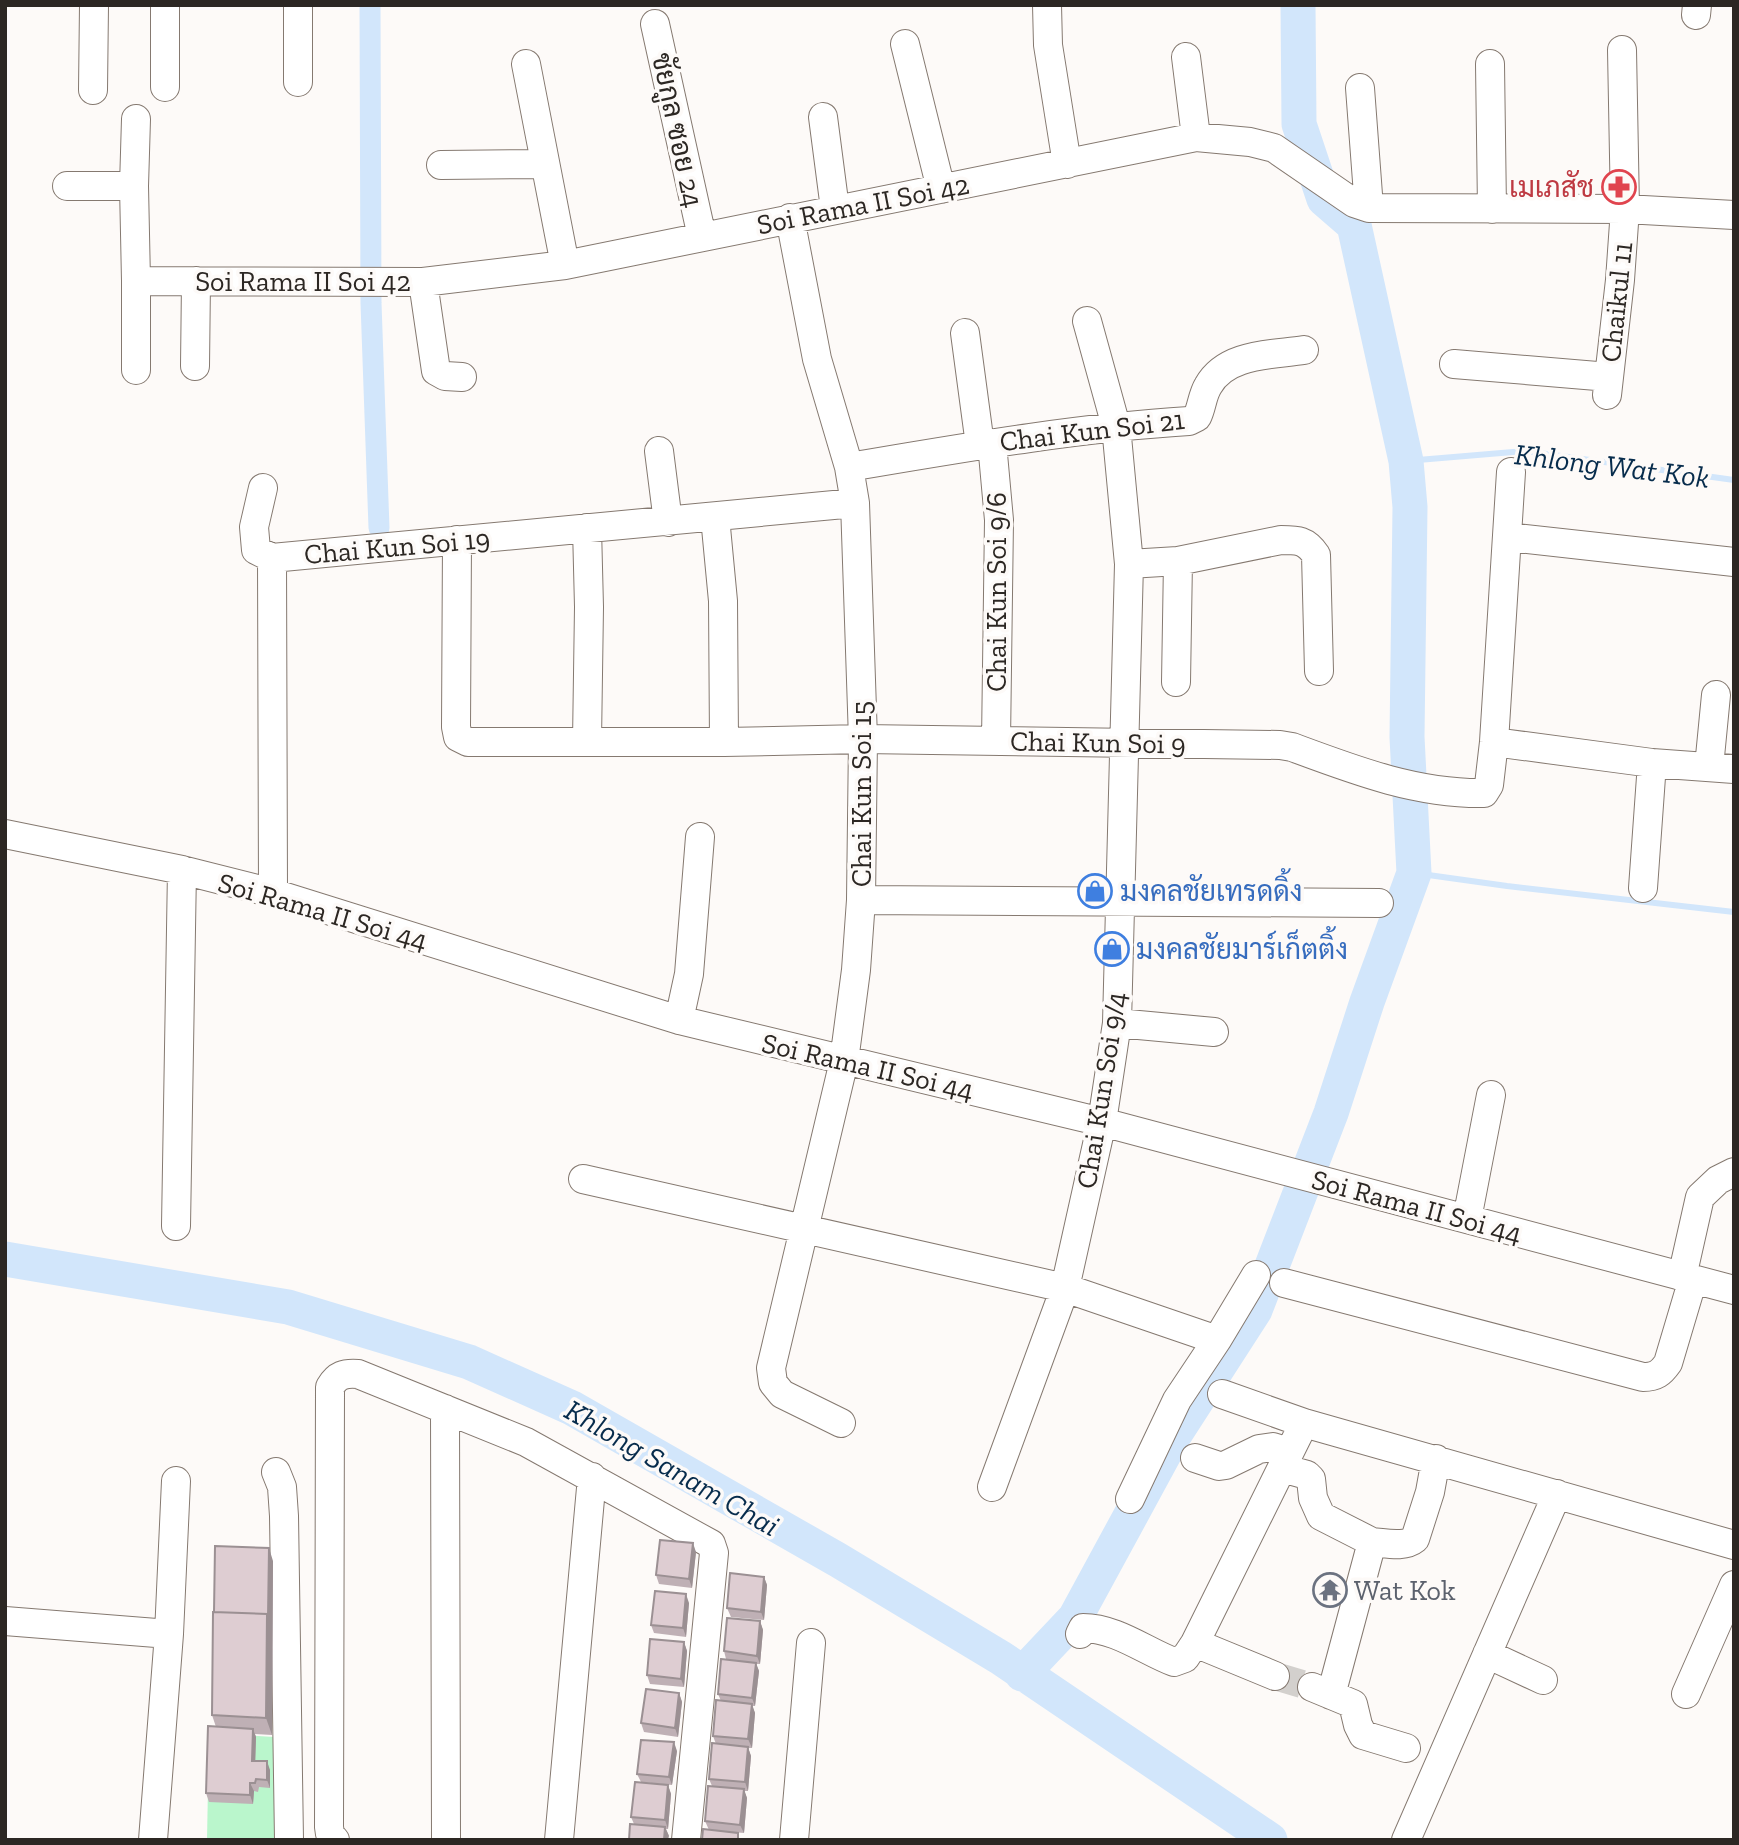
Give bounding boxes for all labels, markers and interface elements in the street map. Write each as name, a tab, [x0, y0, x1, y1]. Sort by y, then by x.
street label: ชัยกูล ซอย 24	[642, 49, 712, 211]
street label: Soi Rama II Soi 42	[754, 168, 972, 241]
pharmacy icon: เมเภสัช	[1600, 168, 1638, 206]
place label: เมเภสัช	[1509, 169, 1594, 204]
street label: Chaikul 11	[1594, 240, 1639, 364]
street label: Soi Rama II Soi 42	[195, 265, 411, 298]
street label: Chai Kun Soi 21	[998, 403, 1187, 458]
water label: Khlong Wat Kok	[1513, 436, 1711, 496]
street label: Chai Kun Soi 9/6	[980, 492, 1013, 692]
street label: Chai Kun Soi 19	[303, 522, 491, 571]
street label: Chai Kun Soi 15	[845, 701, 878, 887]
street label: Chai Kun Soi 9	[1010, 724, 1186, 761]
street label: Soi Rama II Soi 44	[214, 866, 431, 957]
place label: มงคลชัยเทรดดิ้ง	[1120, 868, 1303, 908]
shop icon: มงคลชัยเทรดดิ้ง	[1076, 872, 1114, 910]
place label: มงคลชัยมาร์เก็ตติ้ง	[1136, 926, 1348, 966]
shop icon: มงคลชัยมาร์เก็ตติ้ง	[1093, 930, 1131, 968]
street label: Chai Kun Soi 9/4	[1070, 989, 1133, 1191]
street label: Soi Rama II Soi 44	[759, 1026, 977, 1107]
street label: Soi Rama II Soi 44	[1308, 1163, 1526, 1250]
water label: Khlong Sanam Chai	[558, 1392, 786, 1544]
temple icon: Wat Kok	[1311, 1571, 1349, 1609]
place label: Wat Kok	[1354, 1574, 1456, 1607]

